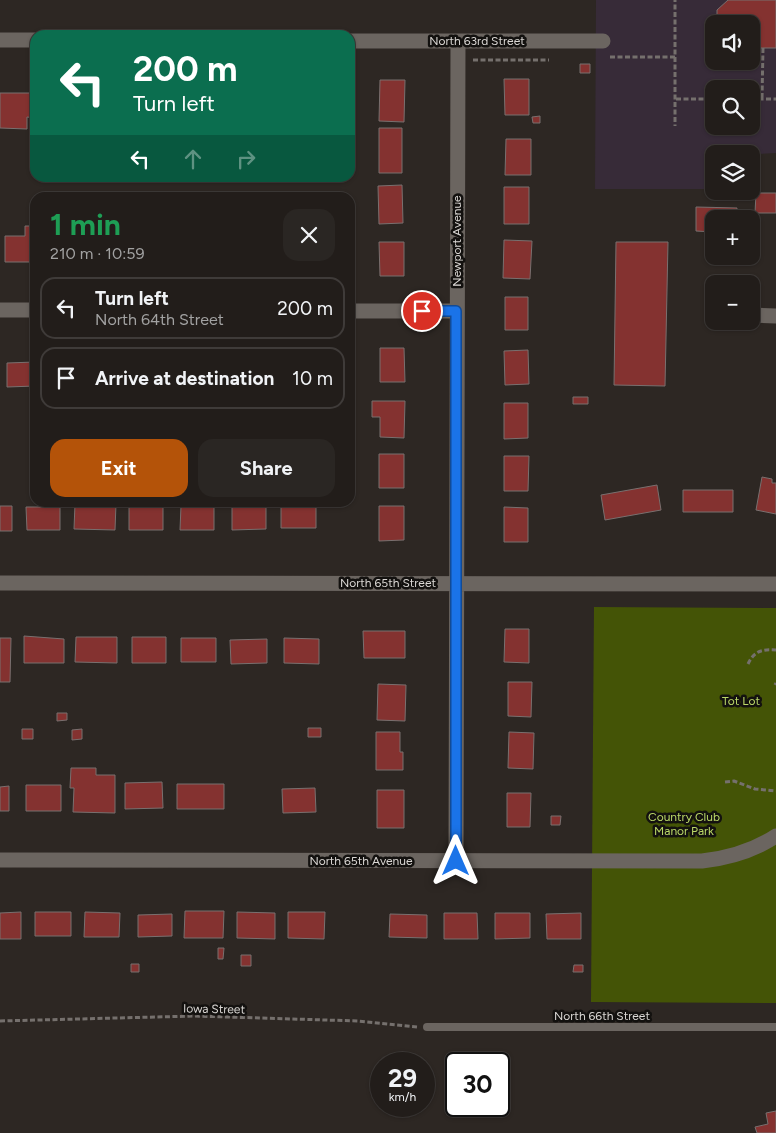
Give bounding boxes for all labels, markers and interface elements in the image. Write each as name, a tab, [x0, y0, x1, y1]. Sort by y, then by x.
map controls	[705, 15, 760, 330]
button: sound	[705, 15, 760, 70]
street label: North 63rd Street	[429, 34, 525, 48]
text: 200 m	[133, 48, 237, 90]
icon: left	[50, 50, 115, 115]
button: search	[705, 80, 760, 135]
text: Turn left	[133, 90, 215, 117]
icon: left	[126, 145, 154, 173]
icon: ahead	[179, 145, 207, 173]
icon: right	[232, 145, 260, 173]
button: layers	[705, 145, 760, 200]
street label: Newport Avenue	[450, 195, 464, 287]
text: 1 min	[50, 206, 121, 243]
button: close	[283, 209, 335, 261]
button: +	[705, 210, 760, 265]
text: 210 m · 10:59	[50, 244, 145, 263]
button: −	[705, 275, 760, 330]
text: Turn left	[95, 287, 169, 310]
pin	[401, 290, 443, 332]
icon: left	[52, 294, 80, 322]
text: 200 m	[277, 297, 333, 320]
icon: arrive	[408, 297, 436, 325]
text: North 64th Street	[95, 310, 224, 329]
icon: arrive	[52, 364, 80, 392]
text: Arrive at destination	[95, 367, 274, 390]
text: 10 m	[292, 367, 333, 390]
button: Exit	[50, 439, 188, 497]
button: Share	[198, 439, 335, 497]
street label: North 65th Street	[340, 576, 436, 590]
park label: Tot Lot	[722, 694, 760, 708]
park label: Country Club Manor Park	[648, 810, 720, 838]
position arrow	[429, 834, 481, 886]
street label: North 65th Avenue	[310, 854, 413, 868]
street label: Iowa Street	[183, 1001, 246, 1017]
street label: North 66th Street	[554, 1009, 650, 1023]
speed limit sign: 30	[445, 1052, 510, 1117]
text: 29	[388, 1063, 417, 1093]
text: km/h	[389, 1090, 416, 1104]

